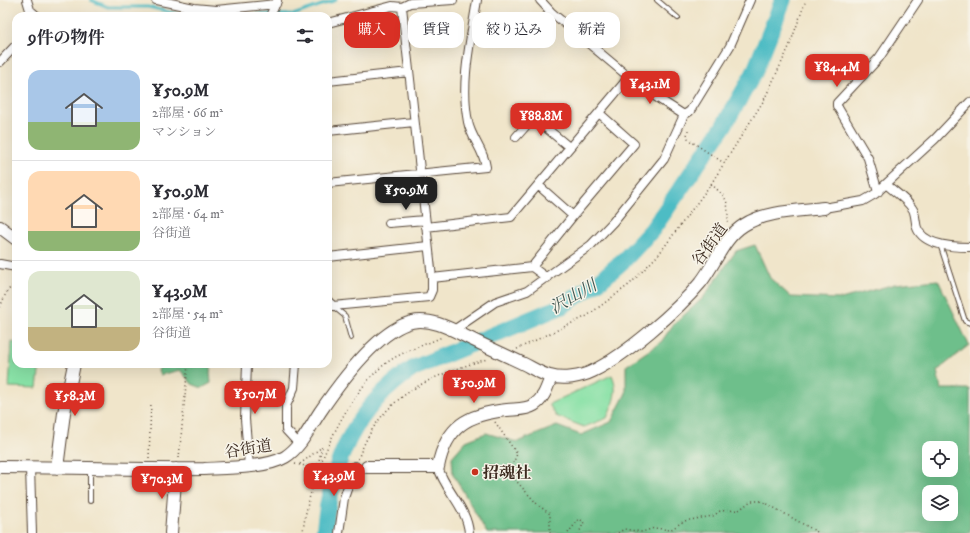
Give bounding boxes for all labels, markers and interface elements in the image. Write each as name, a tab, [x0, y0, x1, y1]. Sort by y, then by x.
chip: 購入	[344, 12, 400, 48]
chip: 賃貸	[408, 12, 464, 48]
chip: 絞り込み	[472, 12, 556, 48]
chip: 新着	[564, 12, 620, 48]
icon: filters	[294, 25, 316, 47]
text: 9件の物件	[28, 27, 104, 49]
pin: ¥84.4M	[804, 54, 870, 88]
text: ¥84.4M	[814, 59, 860, 75]
pin: ¥43.1M	[617, 71, 683, 105]
text: ¥43.1M	[630, 76, 670, 92]
text: ¥50.9M	[152, 80, 209, 102]
icon: home	[60, 86, 108, 134]
pin: ¥88.8M	[508, 103, 574, 137]
text: 2部屋 · 66 m²	[152, 105, 223, 121]
text: ¥88.8M	[519, 108, 563, 124]
text: マンション	[152, 124, 216, 140]
pin: ¥50.9M	[373, 177, 439, 211]
text: ¥50.9M	[152, 181, 209, 203]
text: ¥50.9M	[384, 182, 428, 198]
icon: home	[60, 187, 108, 235]
text: 2部屋 · 64 m²	[152, 206, 224, 222]
street label: 谷街道	[688, 219, 732, 270]
text: 谷街道	[152, 225, 191, 241]
water label: 沢山川	[546, 274, 603, 319]
text: ¥43.9M	[152, 281, 208, 303]
icon: home	[60, 287, 108, 335]
text: 2部屋 · 54 m²	[152, 306, 223, 322]
text: 谷街道	[152, 325, 191, 341]
pin: ¥50.9M	[441, 370, 507, 404]
text: ¥50.9M	[452, 375, 496, 391]
pin: ¥50.7M	[222, 381, 288, 415]
pin: ¥58.3M	[42, 383, 108, 417]
text: ¥50.7M	[233, 386, 277, 402]
text: ¥58.3M	[54, 388, 96, 404]
street label: 谷街道	[223, 435, 273, 463]
map controls	[922, 441, 958, 521]
button: locate	[922, 441, 958, 477]
pin: ¥43.9M	[301, 463, 367, 497]
place label: 招魂社	[483, 463, 531, 483]
pin: ¥70.3M	[129, 466, 195, 500]
marker: 招魂社	[470, 467, 480, 477]
text: ¥43.9M	[313, 468, 355, 484]
text: ¥70.3M	[141, 471, 183, 487]
button: layers	[922, 485, 958, 521]

